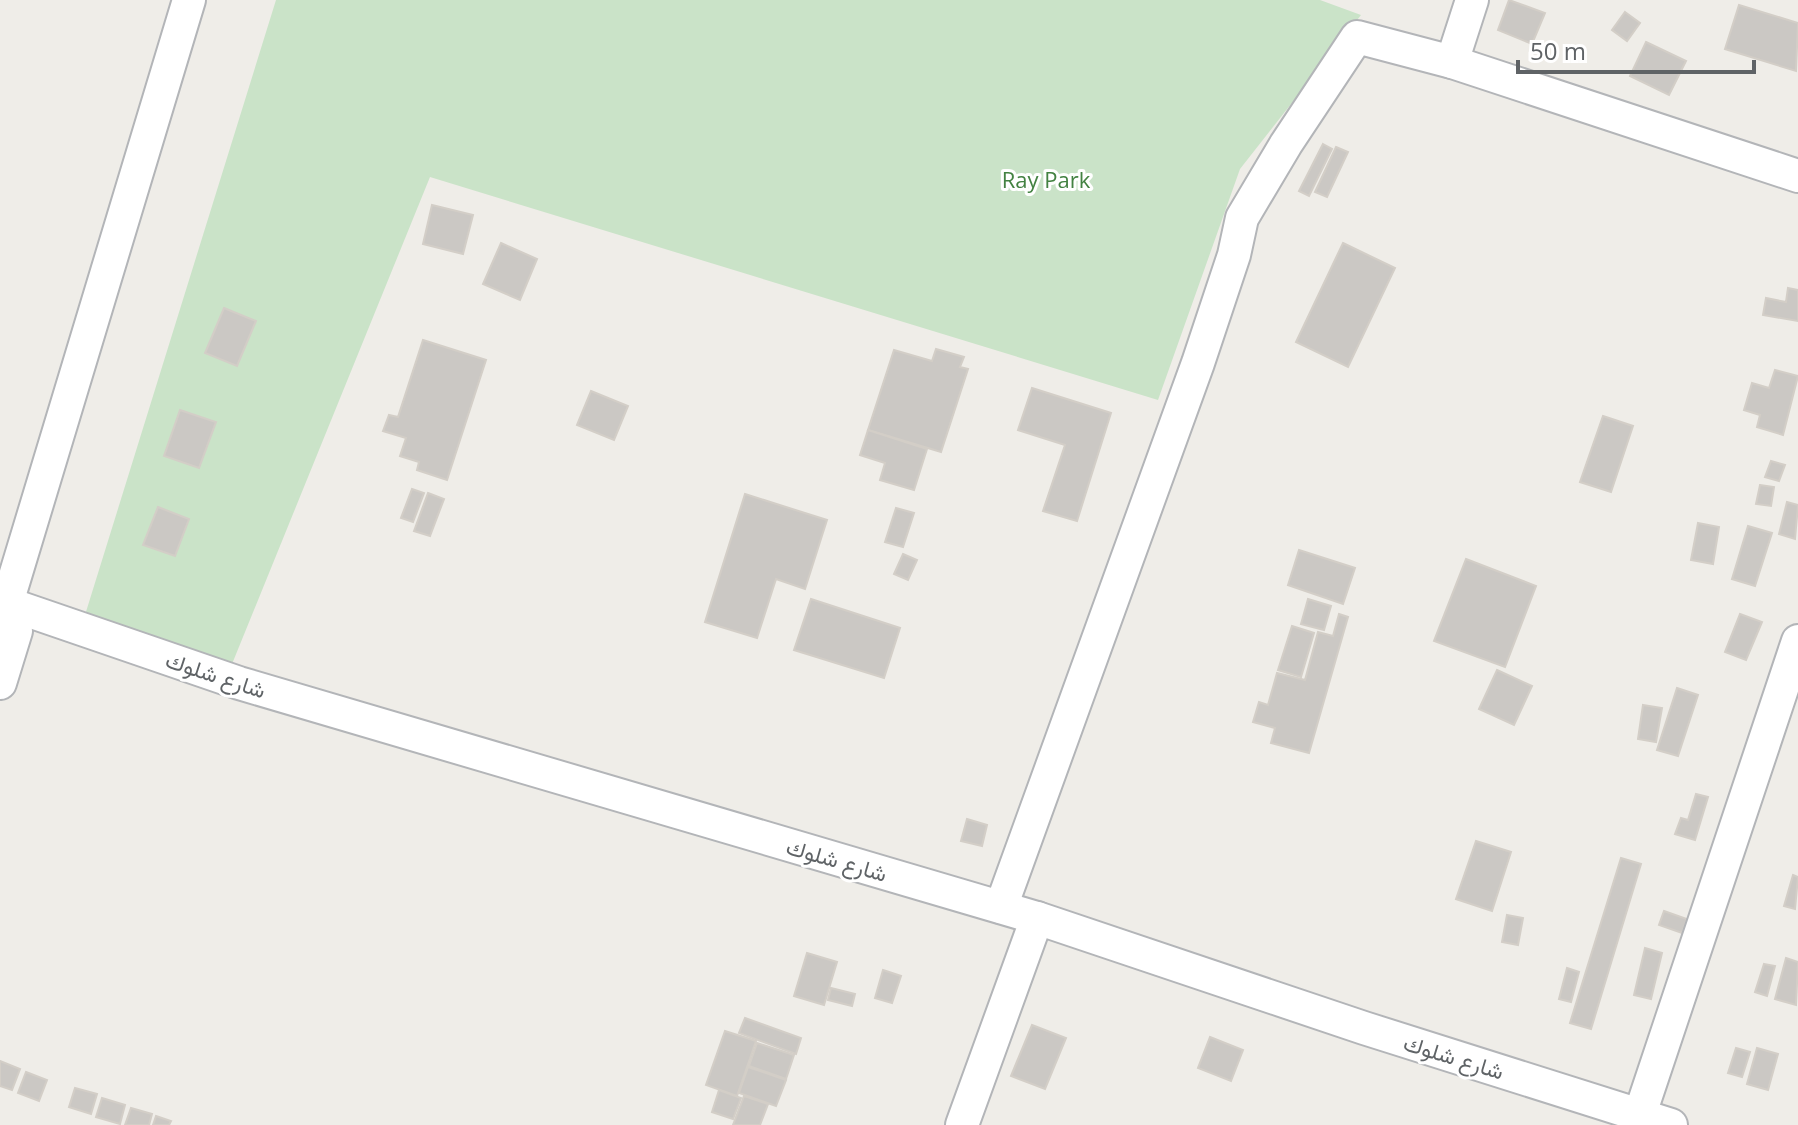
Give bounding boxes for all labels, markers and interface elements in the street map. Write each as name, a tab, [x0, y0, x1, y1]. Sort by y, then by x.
scale bar	[1518, 24, 1754, 74]
text: 50 m	[1530, 34, 1586, 67]
park label: Ray Park	[1002, 164, 1091, 194]
street label: شارع شلوك	[162, 644, 270, 705]
street label: شارع شلوك	[783, 830, 891, 889]
street label: شارع شلوك	[1400, 1027, 1508, 1086]

